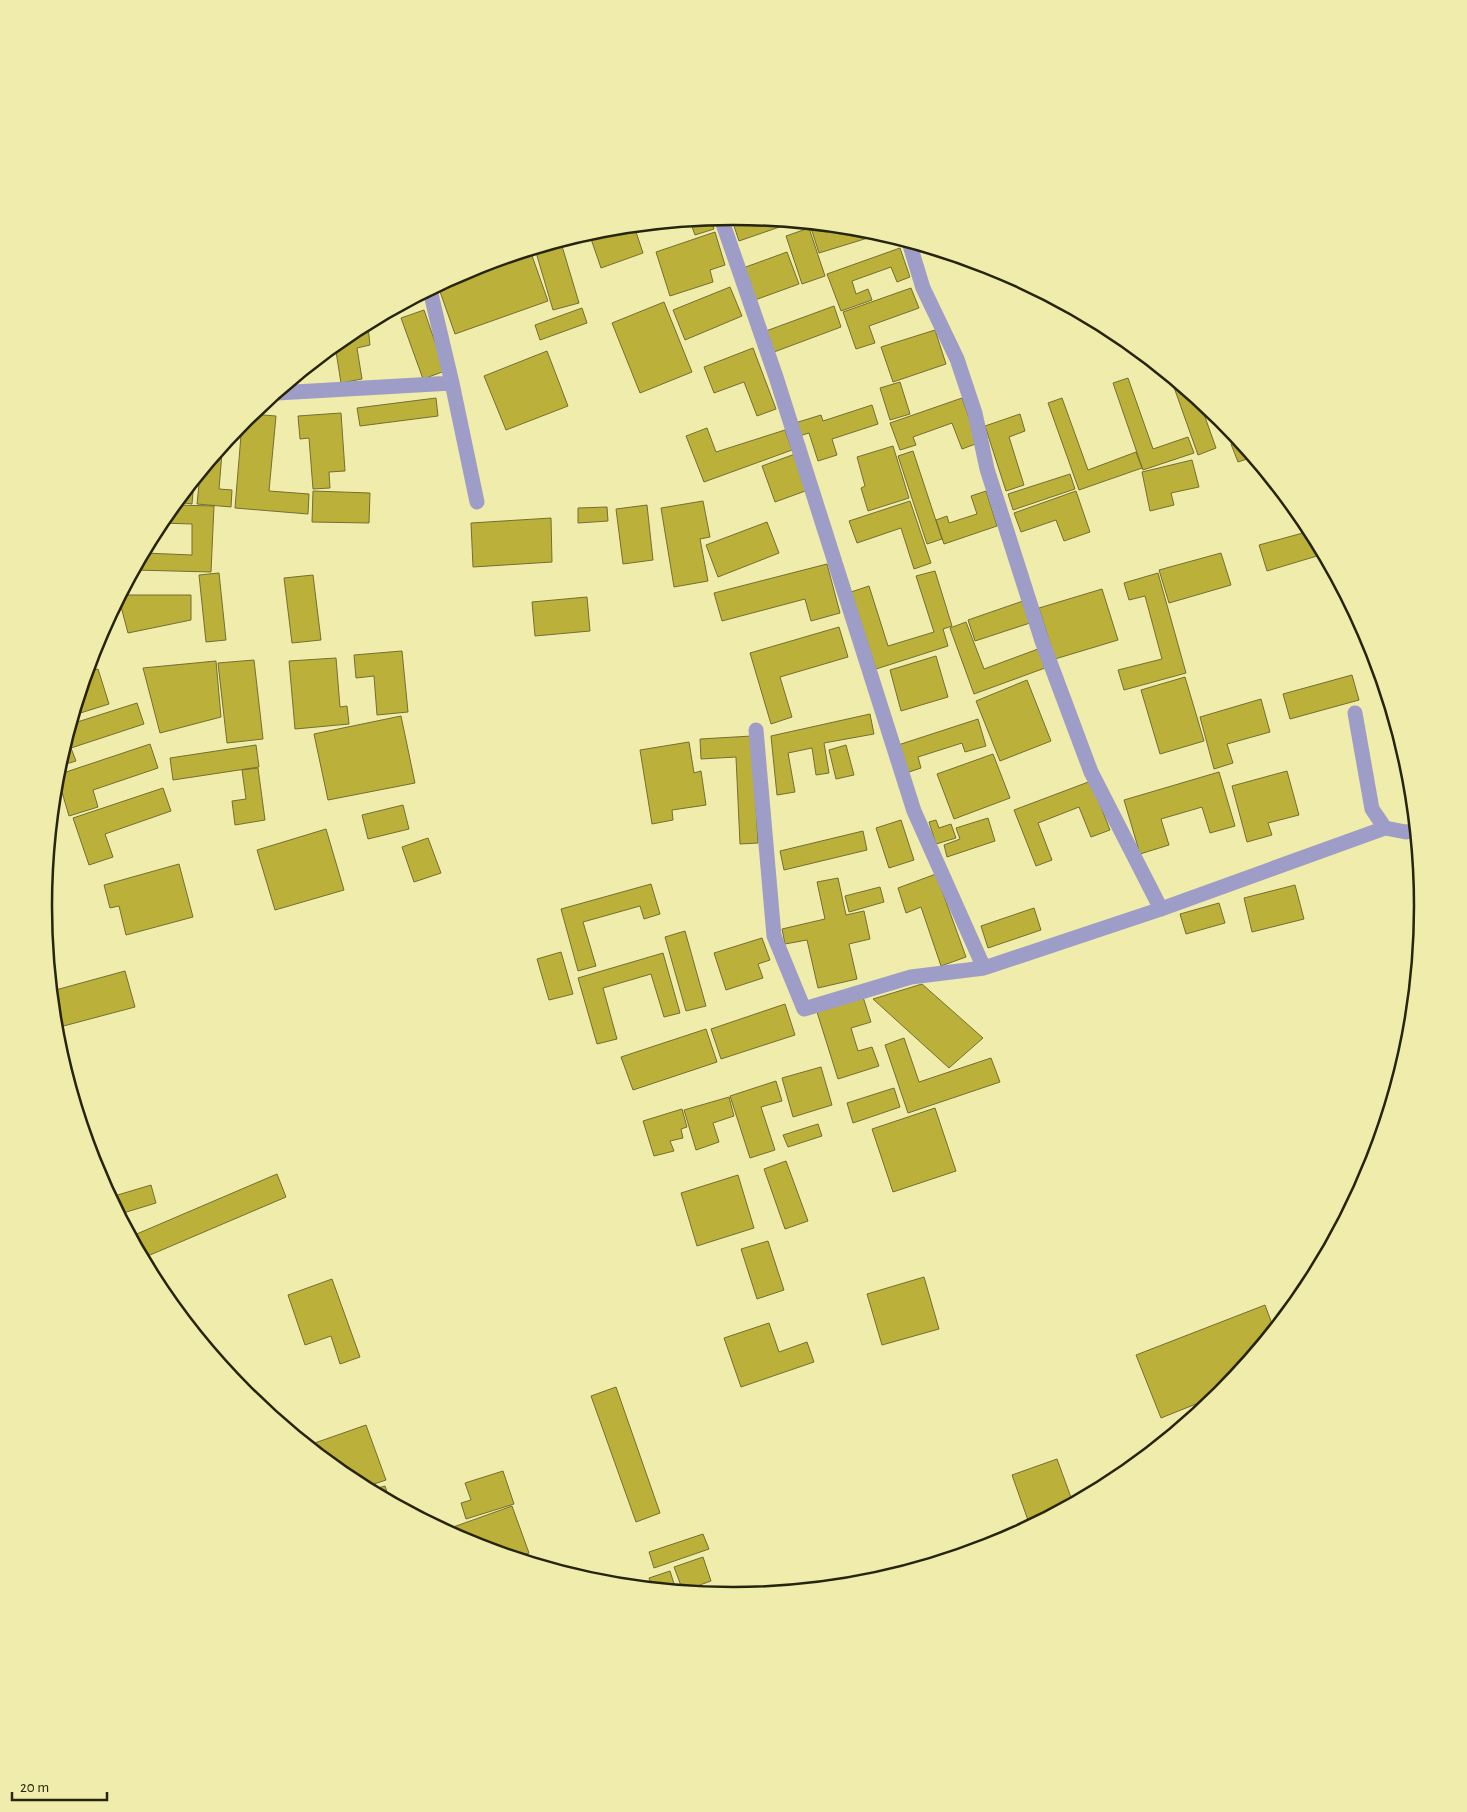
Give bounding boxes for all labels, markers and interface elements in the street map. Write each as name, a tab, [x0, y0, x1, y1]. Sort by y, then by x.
scale bar	[12, 1770, 108, 1802]
text: 20 m	[20, 1780, 49, 1795]

